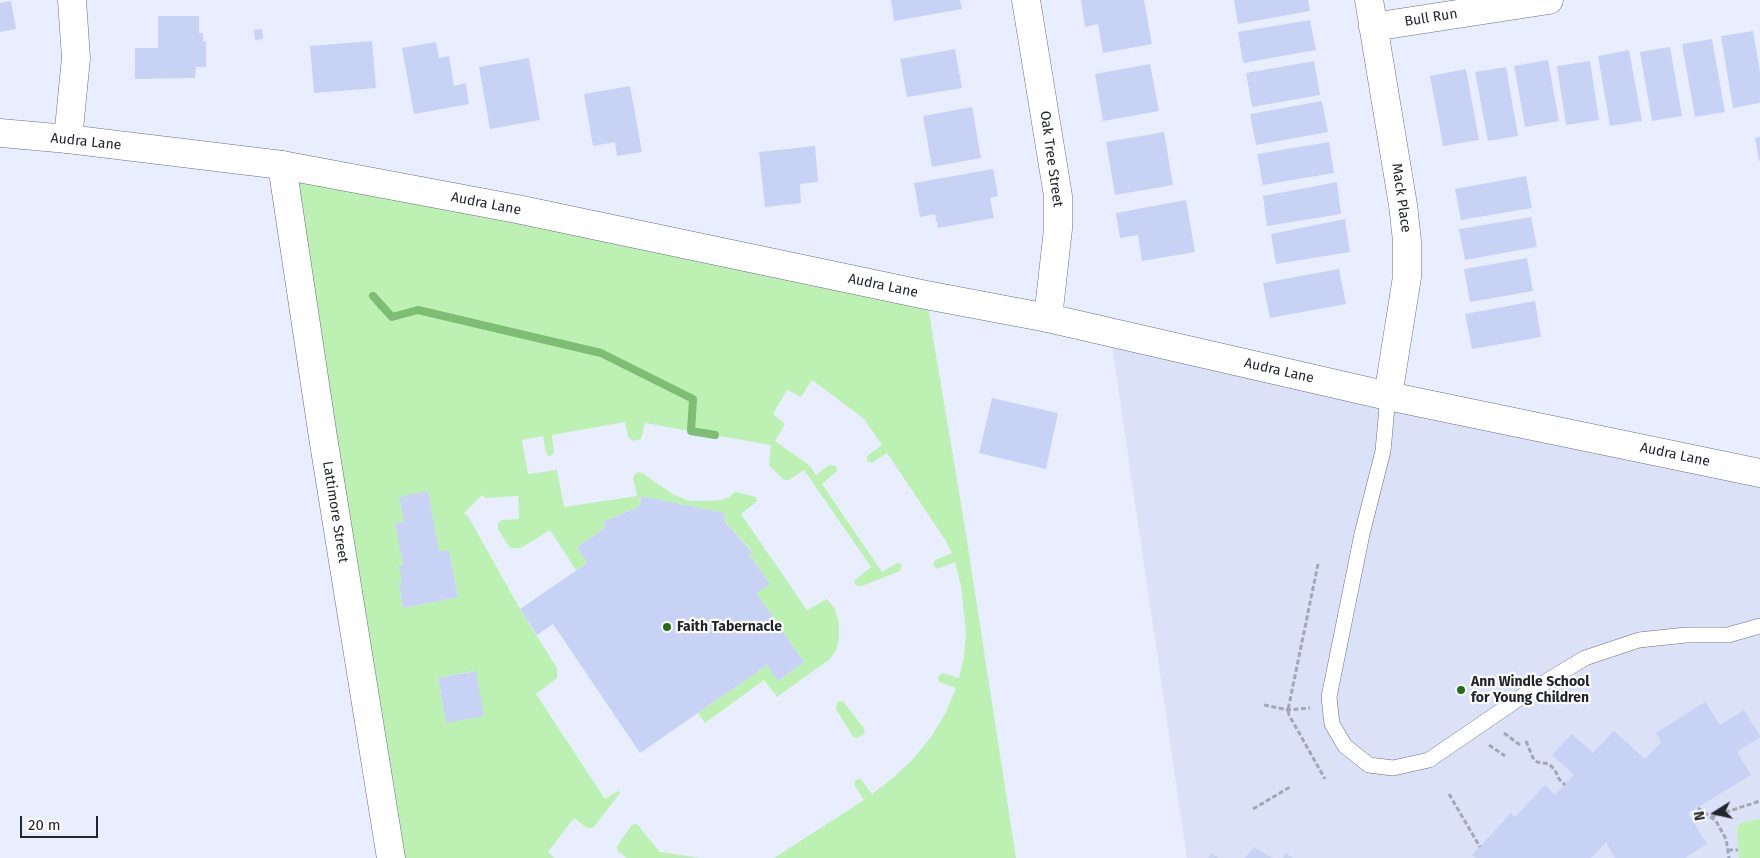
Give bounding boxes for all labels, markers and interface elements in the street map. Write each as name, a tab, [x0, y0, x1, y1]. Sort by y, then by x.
street label: Bull Run	[1403, 6, 1459, 30]
street label: Oak Tree Street	[1036, 110, 1066, 208]
street label: Audra Lane	[50, 130, 122, 154]
street label: Mack Place	[1388, 162, 1414, 234]
street label: Audra Lane	[450, 189, 522, 219]
street label: Audra Lane	[846, 270, 920, 302]
street label: Audra Lane	[1242, 355, 1316, 387]
street label: Audra Lane	[1638, 439, 1712, 471]
street label: Lattimore Street	[319, 460, 351, 564]
place label: Faith Tabernacle	[677, 619, 782, 635]
marker: Faith Tabernacle	[661, 621, 673, 633]
place label: Ann Windle School for Young Children	[1471, 674, 1589, 706]
marker: Ann Windle School for Young Children	[1455, 684, 1467, 696]
north arrow	[1690, 788, 1740, 838]
scale bar	[22, 806, 100, 838]
text: N	[1691, 810, 1709, 822]
text: 20 m	[28, 816, 61, 834]

